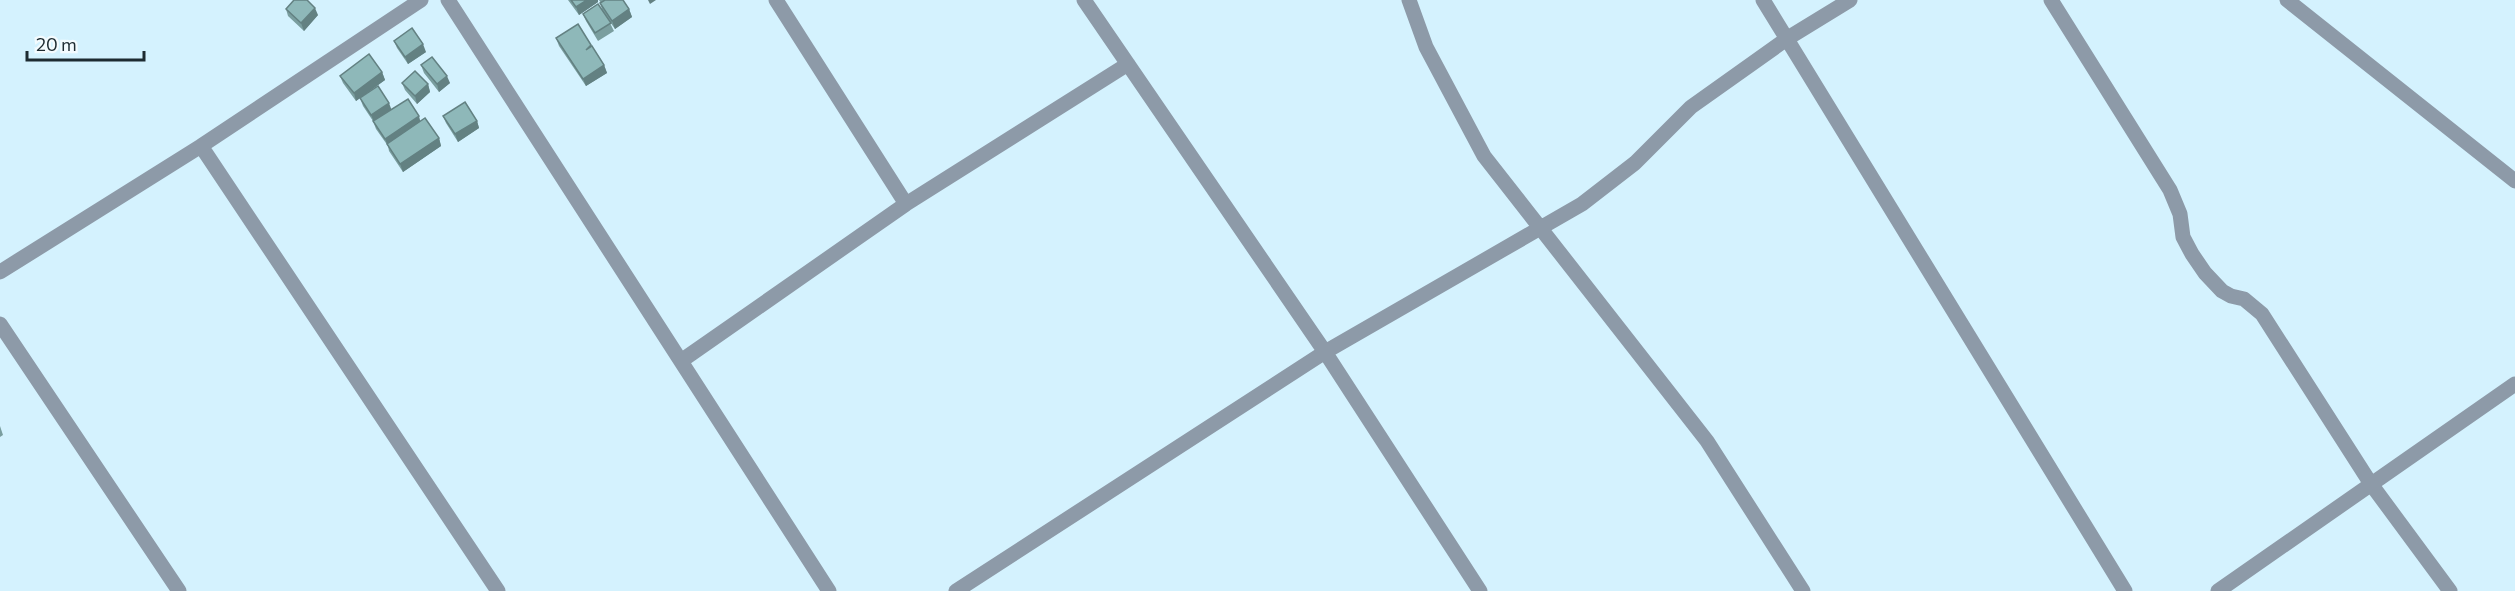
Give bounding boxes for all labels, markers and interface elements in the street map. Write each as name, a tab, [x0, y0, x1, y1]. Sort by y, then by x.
scale bar	[27, 24, 144, 62]
text: 20 m	[36, 33, 77, 55]

